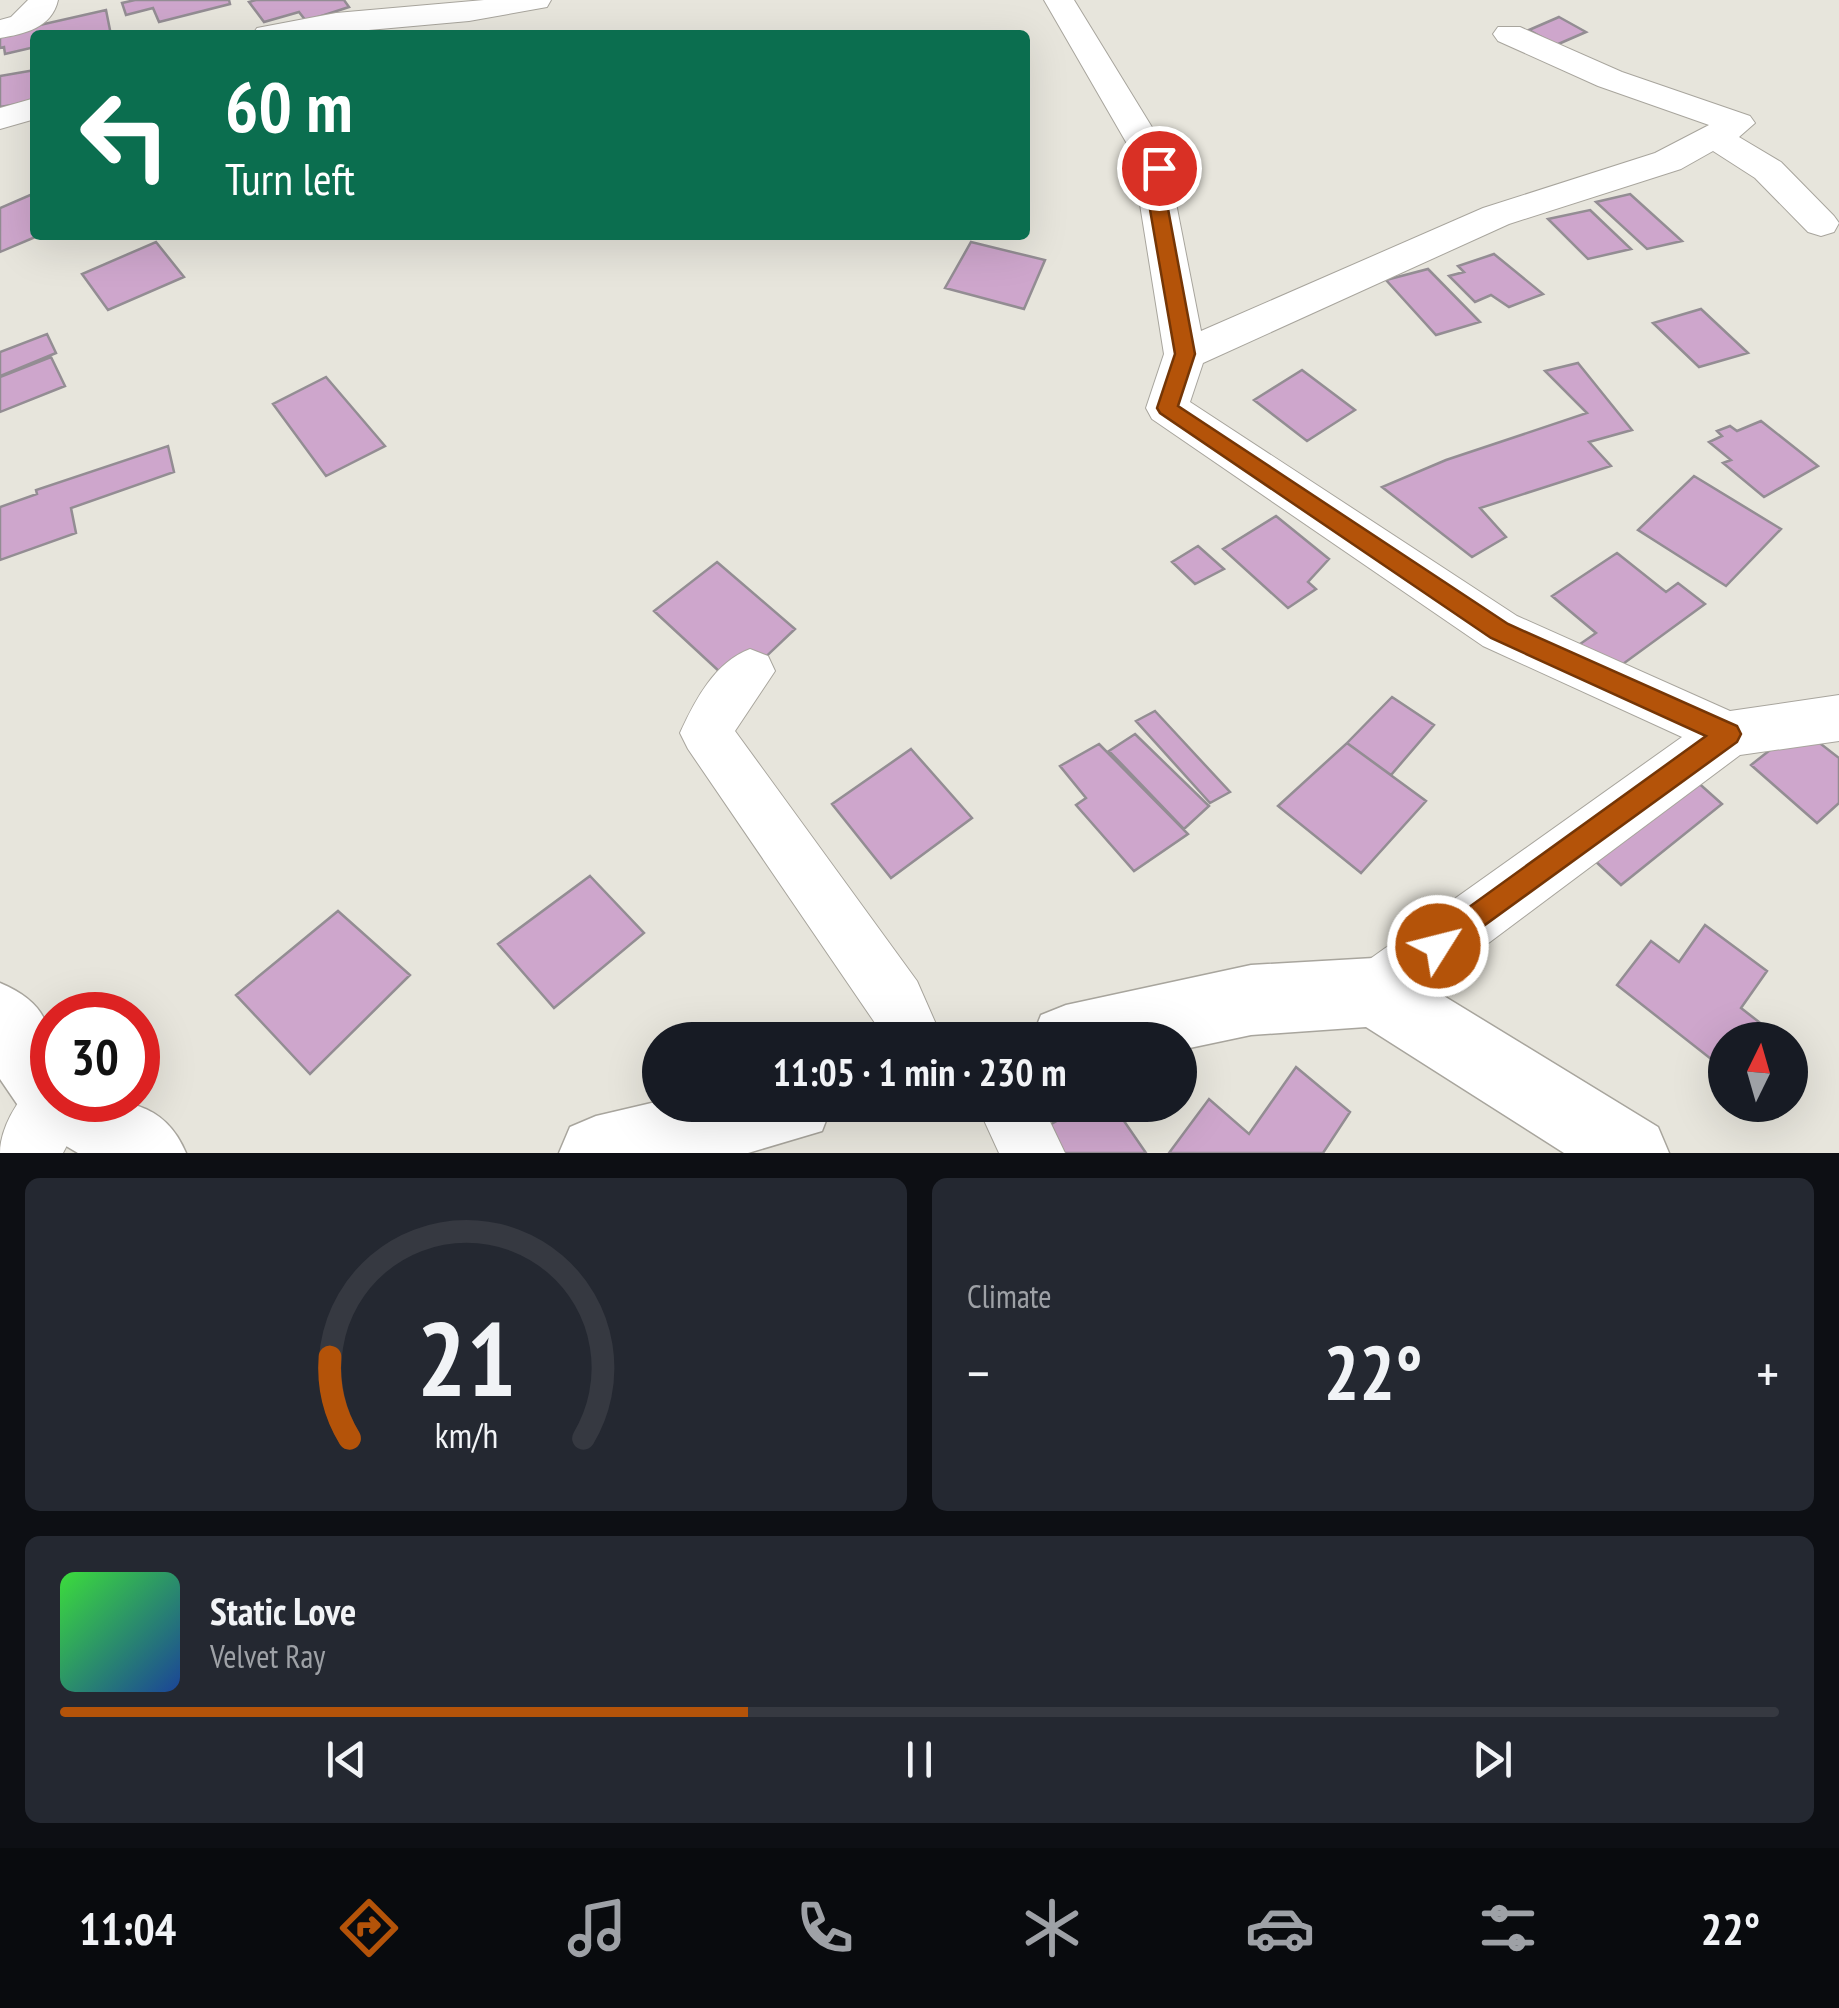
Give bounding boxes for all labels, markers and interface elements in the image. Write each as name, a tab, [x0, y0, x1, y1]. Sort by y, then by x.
text: 60 m	[225, 61, 353, 151]
icon: left	[60, 70, 190, 200]
pin	[1117, 126, 1202, 211]
icon: arrive	[1132, 141, 1187, 196]
text: Turn left	[225, 149, 355, 207]
position arrow	[1386, 894, 1490, 998]
speed limit sign: 30	[30, 992, 160, 1122]
north arrow	[1708, 1022, 1808, 1122]
map controls	[1708, 1022, 1808, 1122]
text: 11:05 · 1 min · 230 m	[773, 1047, 1066, 1096]
text: Climate	[967, 1275, 1051, 1317]
text: 21	[416, 1290, 516, 1425]
text: 22°	[1323, 1324, 1423, 1421]
text: −	[967, 1337, 990, 1408]
text: +	[1756, 1337, 1779, 1408]
text: km/h	[434, 1412, 498, 1458]
text: Static Love	[210, 1586, 356, 1635]
text: Velvet Ray	[210, 1635, 325, 1677]
icon: previous	[319, 1732, 374, 1787]
icon: pause	[892, 1732, 947, 1787]
icon: next	[1465, 1732, 1520, 1787]
icon: directions	[334, 1893, 404, 1963]
icon: music	[562, 1893, 632, 1963]
icon: phone	[790, 1893, 860, 1963]
icon: climate	[1017, 1893, 1087, 1963]
icon: car	[1245, 1893, 1315, 1963]
icon: filters	[1473, 1893, 1543, 1963]
text: 11:04	[79, 1899, 176, 1957]
text: 22°	[1701, 1899, 1760, 1957]

